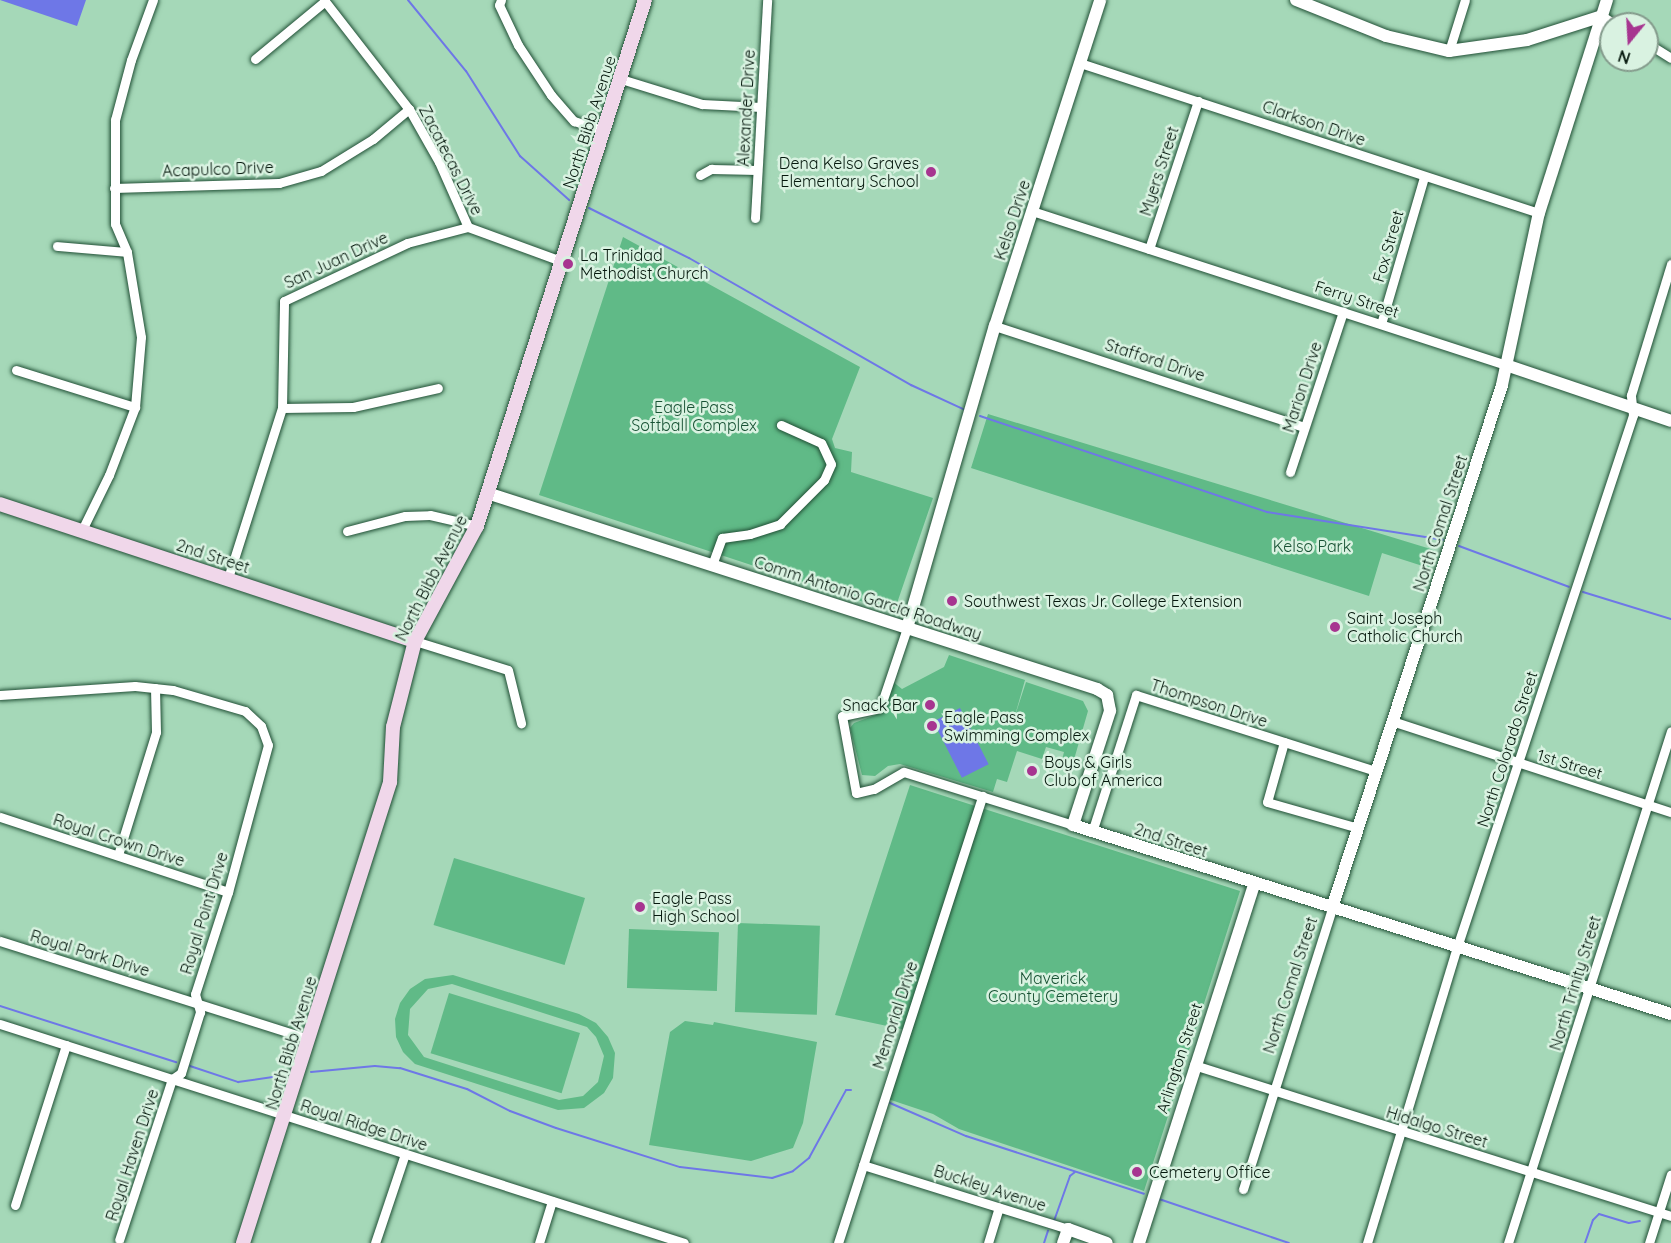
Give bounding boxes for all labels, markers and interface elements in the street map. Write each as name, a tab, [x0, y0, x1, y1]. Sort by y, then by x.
north arrow	[1599, 12, 1659, 72]
text: N	[1615, 46, 1633, 69]
street label: Alexander Drive	[733, 49, 759, 167]
street label: North Bibb Avenue	[558, 53, 620, 191]
street label: Clarkson Drive	[1260, 96, 1368, 150]
street label: Zacatecas Drive	[415, 102, 487, 218]
street label: Myers Street	[1135, 124, 1183, 218]
place label: Dena Kelso Graves Elementary School	[779, 153, 919, 191]
street label: Acapulco Drive	[162, 157, 274, 181]
marker: Dena Kelso Graves Elementary School	[924, 165, 938, 179]
street label: Kelso Drive	[990, 177, 1034, 263]
street label: Fox Street	[1369, 208, 1407, 284]
street label: San Juan Drive	[281, 228, 391, 292]
place label: La Trinidad Methodist Church	[580, 245, 709, 283]
marker: La Trinidad Methodist Church	[561, 257, 575, 271]
street label: Ferry Street	[1312, 276, 1402, 322]
street label: Stafford Drive	[1103, 335, 1207, 385]
street label: Marion Drive	[1278, 339, 1326, 435]
park label: Eagle Pass Softball Complex	[631, 397, 757, 435]
street label: North Comal Street	[1409, 452, 1471, 594]
street label: North Bibb Avenue	[391, 512, 471, 644]
street label: 2nd Street	[174, 535, 252, 577]
park label: Kelso Park	[1273, 536, 1351, 556]
street label: Comm Antonio García Roadway	[752, 552, 984, 644]
place label: Southwest Texas Jr. College Extension	[964, 591, 1242, 611]
marker: Southwest Texas Jr. College Extension	[945, 594, 959, 608]
place label: Saint Joseph Catholic Church	[1347, 608, 1463, 646]
marker: Saint Joseph Catholic Church	[1328, 620, 1342, 634]
street label: North Colorado Street	[1473, 669, 1541, 829]
street label: Thompson Drive	[1148, 675, 1270, 731]
place label: Snack Bar	[843, 695, 918, 715]
marker: Snack Bar	[923, 698, 937, 712]
place label: Eagle Pass Swimming Complex	[944, 707, 1089, 745]
marker: Eagle Pass Swimming Complex	[925, 719, 939, 733]
street label: 1st Street	[1535, 745, 1605, 783]
place label: Boys & Girls Club of America	[1044, 752, 1163, 790]
marker: Boys & Girls Club of America	[1025, 764, 1039, 778]
street label: Royal Crown Drive	[51, 810, 187, 870]
street label: 2nd Street	[1132, 819, 1210, 861]
street label: Royal Point Drive	[176, 849, 232, 977]
place label: Eagle Pass High School	[652, 888, 740, 926]
marker: Eagle Pass High School	[633, 900, 647, 914]
street label: North Trinity Street	[1545, 913, 1605, 1053]
street label: North Comal Street	[1259, 914, 1321, 1056]
street label: Royal Park Drive	[28, 926, 152, 980]
street label: Memorial Drive	[869, 959, 921, 1071]
park label: Maverick County Cemetery	[988, 968, 1118, 1006]
street label: North Bibb Avenue	[262, 974, 320, 1112]
street label: Arlington Street	[1152, 1000, 1206, 1116]
street label: Royal Haven Drive	[102, 1087, 162, 1223]
street label: Royal Ridge Drive	[298, 1095, 430, 1155]
street label: Hidalgo Street	[1384, 1102, 1490, 1152]
street label: Buckley Avenue	[931, 1161, 1049, 1215]
place label: Cemetery Office	[1149, 1162, 1271, 1182]
marker: Cemetery Office	[1130, 1165, 1144, 1179]

